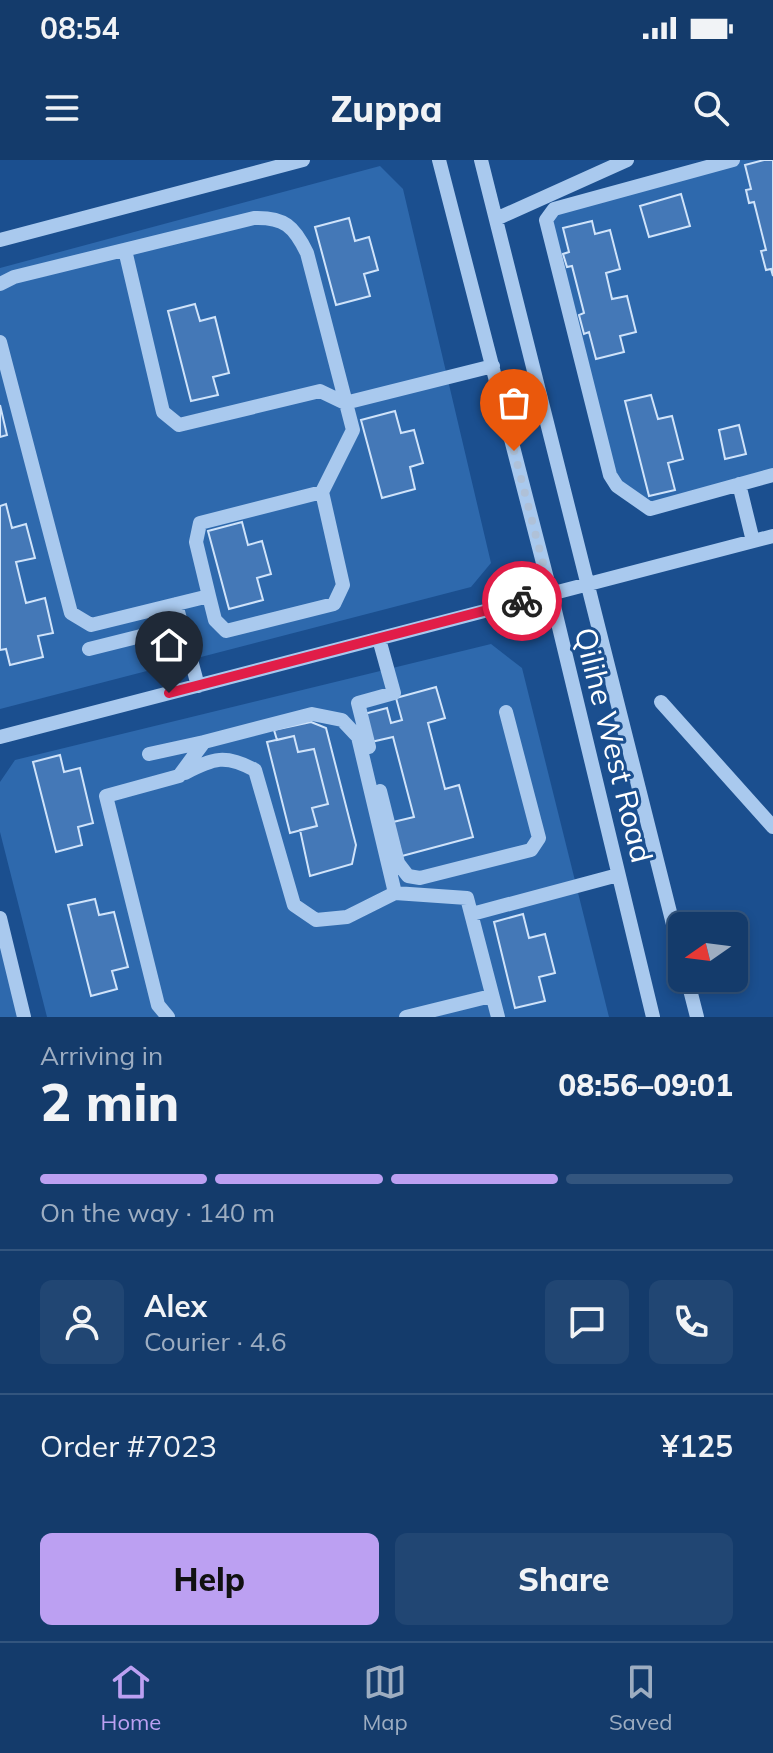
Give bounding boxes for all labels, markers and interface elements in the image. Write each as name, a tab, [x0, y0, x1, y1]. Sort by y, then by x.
text: 08:54	[40, 9, 119, 47]
icon: menu	[40, 86, 84, 130]
text: Zuppa	[331, 86, 442, 131]
icon: search	[689, 86, 733, 130]
pin	[480, 369, 548, 451]
icon: bag	[492, 381, 536, 425]
courier	[482, 561, 562, 641]
icon: bike	[500, 579, 544, 623]
pin	[135, 611, 203, 693]
icon: home	[147, 623, 191, 667]
street label: Qilihe West Road	[566, 624, 662, 866]
north arrow	[668, 912, 748, 992]
map controls	[668, 912, 748, 992]
text: Arriving in	[40, 1039, 163, 1072]
text: 08:56–09:01	[558, 1066, 733, 1104]
text: 2 min	[40, 1069, 179, 1134]
text: On the way · 140 m	[40, 1196, 275, 1229]
button: person	[40, 1280, 124, 1364]
button: chat	[545, 1280, 629, 1364]
button: phone	[649, 1280, 733, 1364]
text: Alex	[144, 1287, 207, 1325]
text: Courier · 4.6	[144, 1325, 287, 1358]
text: Order #7023	[40, 1427, 217, 1465]
text: ¥125	[661, 1427, 733, 1465]
button: Help	[40, 1533, 379, 1625]
button: Share	[395, 1533, 733, 1625]
tab: Home	[101, 1660, 161, 1736]
tab: Map	[362, 1660, 408, 1736]
tab: Saved	[609, 1660, 672, 1736]

